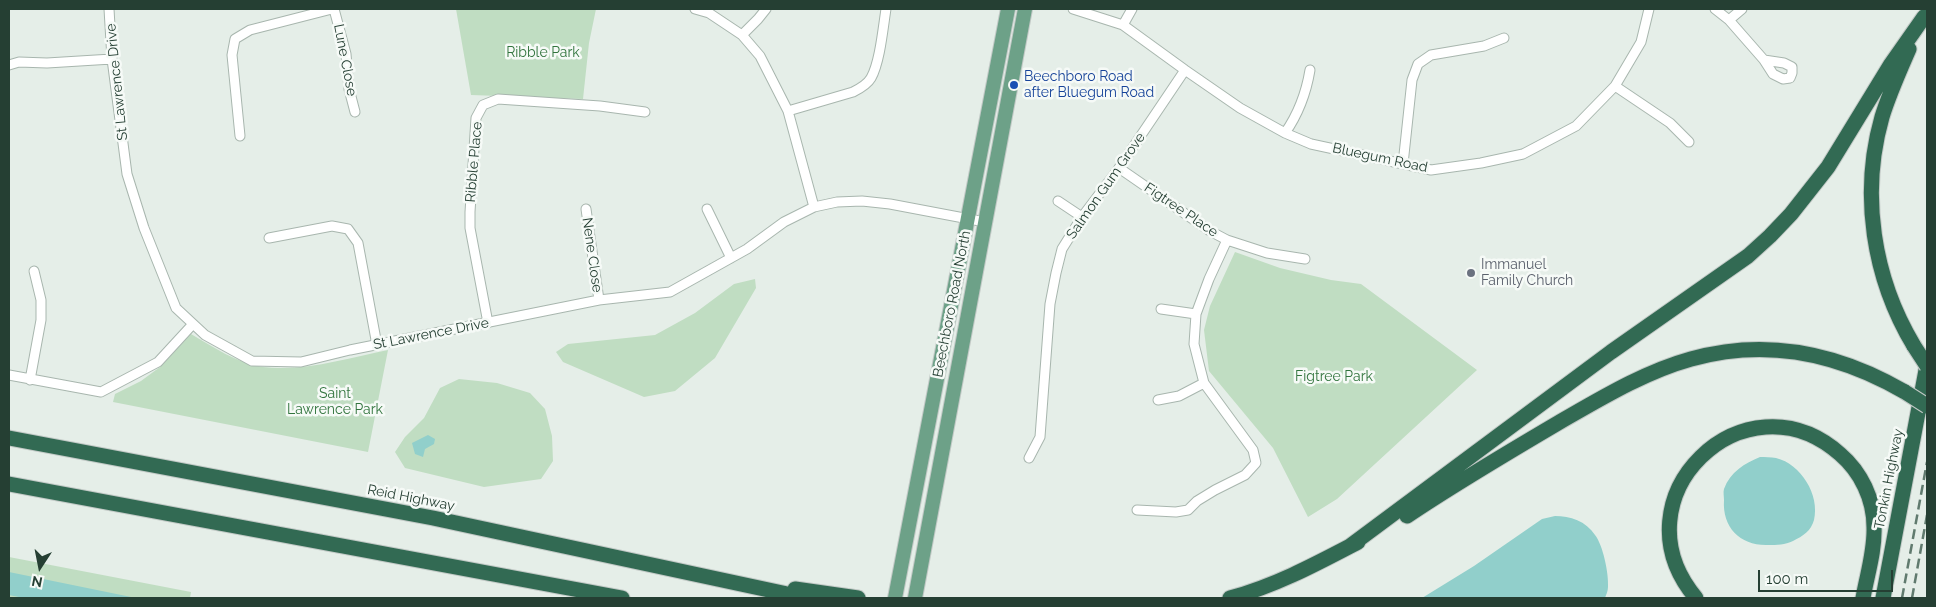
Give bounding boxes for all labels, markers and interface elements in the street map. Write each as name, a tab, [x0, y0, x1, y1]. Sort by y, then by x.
street label: St Lawrence Drive	[103, 23, 131, 141]
street label: Lune Close	[330, 23, 360, 97]
park label: Ribble Park	[506, 45, 580, 61]
place label: Beechboro Road after Bluegum Road	[1024, 69, 1154, 102]
marker: Beechboro Road after Bluegum Road	[1008, 79, 1020, 91]
street label: Ribble Place	[462, 121, 486, 203]
street label: Salmon Gum Grove	[1063, 130, 1149, 242]
street label: Bluegum Road	[1331, 140, 1429, 176]
street label: Figtree Place	[1141, 179, 1221, 241]
street label: Nene Close	[578, 216, 606, 294]
street label: Beechboro Road North	[930, 229, 974, 379]
place label: Immanuel Family Church	[1481, 257, 1573, 290]
marker: Immanuel Family Church	[1465, 267, 1477, 279]
street label: St Lawrence Drive	[372, 315, 490, 353]
park label: Figtree Park	[1295, 369, 1373, 385]
park label: Saint Lawrence Park	[287, 386, 383, 418]
street label: Tonkin Highway	[1871, 427, 1907, 531]
street label: Reid Highway	[366, 481, 456, 515]
north arrow	[15, 542, 65, 592]
scale bar	[1761, 560, 1896, 592]
text: 100 m	[1766, 570, 1808, 588]
text: N	[30, 573, 44, 591]

